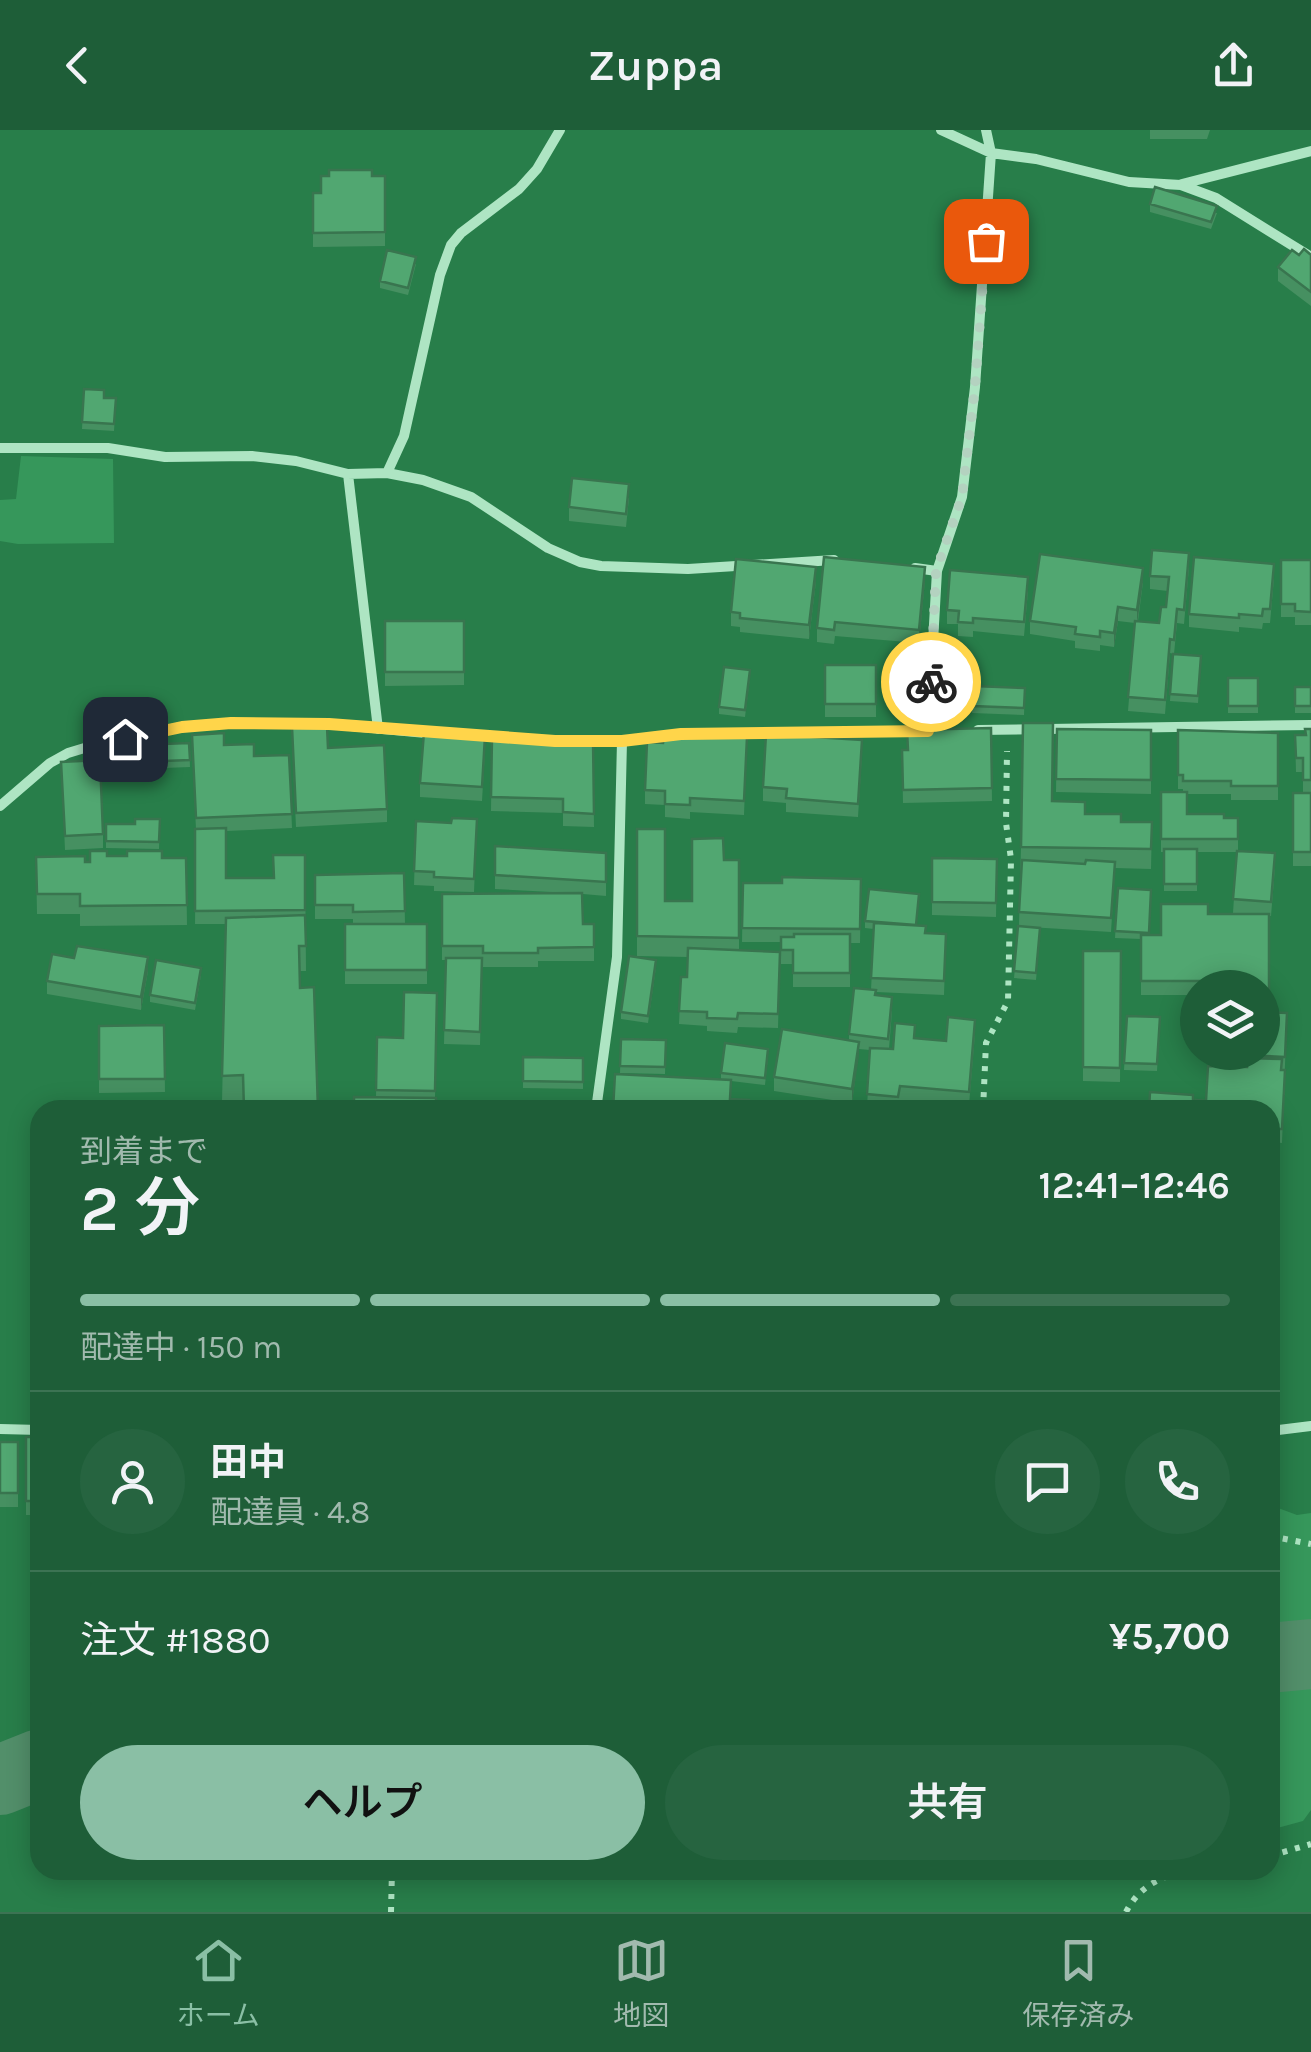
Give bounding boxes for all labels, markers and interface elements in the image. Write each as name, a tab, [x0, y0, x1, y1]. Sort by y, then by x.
icon: back	[50, 38, 105, 93]
icon: share	[1206, 38, 1261, 93]
text: Zuppa	[588, 39, 723, 91]
pin	[944, 199, 1029, 284]
icon: bag	[959, 214, 1014, 269]
courier	[881, 632, 981, 732]
icon: bike	[904, 655, 959, 710]
pin	[83, 697, 168, 782]
icon: home	[98, 712, 153, 767]
map controls	[1180, 970, 1280, 1070]
button: layers	[1180, 970, 1280, 1070]
text: 到着まで	[80, 1133, 208, 1170]
text: 12:41–12:46	[1038, 1163, 1230, 1208]
text: 2 分	[80, 1170, 200, 1246]
text: 配達中 · 150 m	[80, 1329, 282, 1366]
button: person	[80, 1429, 185, 1534]
button: chat	[995, 1429, 1100, 1534]
button: phone	[1125, 1429, 1230, 1534]
text: 田中	[210, 1440, 286, 1485]
text: 配達員 · 4.8	[210, 1494, 370, 1531]
text: ¥5,700	[1109, 1614, 1230, 1659]
text: 注文 #1880	[80, 1618, 271, 1663]
button: ヘルプ	[80, 1745, 645, 1860]
button: 共有	[665, 1745, 1230, 1860]
tab: ホーム	[177, 1933, 260, 2033]
tab: 地図	[613, 1933, 669, 2033]
tab: 保存済み	[1022, 1933, 1134, 2033]

